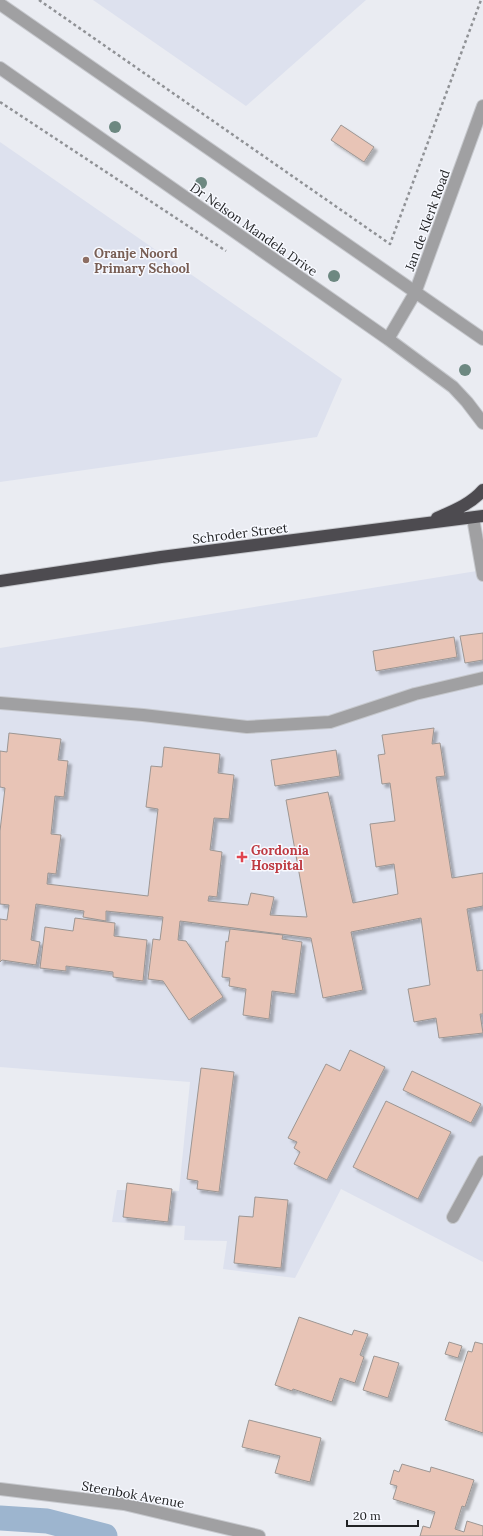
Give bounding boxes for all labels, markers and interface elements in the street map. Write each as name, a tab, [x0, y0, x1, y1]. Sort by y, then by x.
street label: Jan de Klerk Road	[401, 167, 454, 274]
street label: Dr Nelson Mandela Drive	[187, 179, 321, 280]
place label: Oranje Noord Primary School	[94, 245, 190, 277]
marker: Oranje Noord Primary School	[81, 255, 91, 265]
street label: Schroder Street	[191, 519, 289, 548]
place label: Gordonia Hospital	[251, 842, 309, 874]
marker: Gordonia Hospital	[236, 851, 248, 863]
street label: Steenbok Avenue	[80, 1477, 186, 1512]
scale bar	[347, 1502, 418, 1528]
text: 20 m	[353, 1508, 381, 1523]

